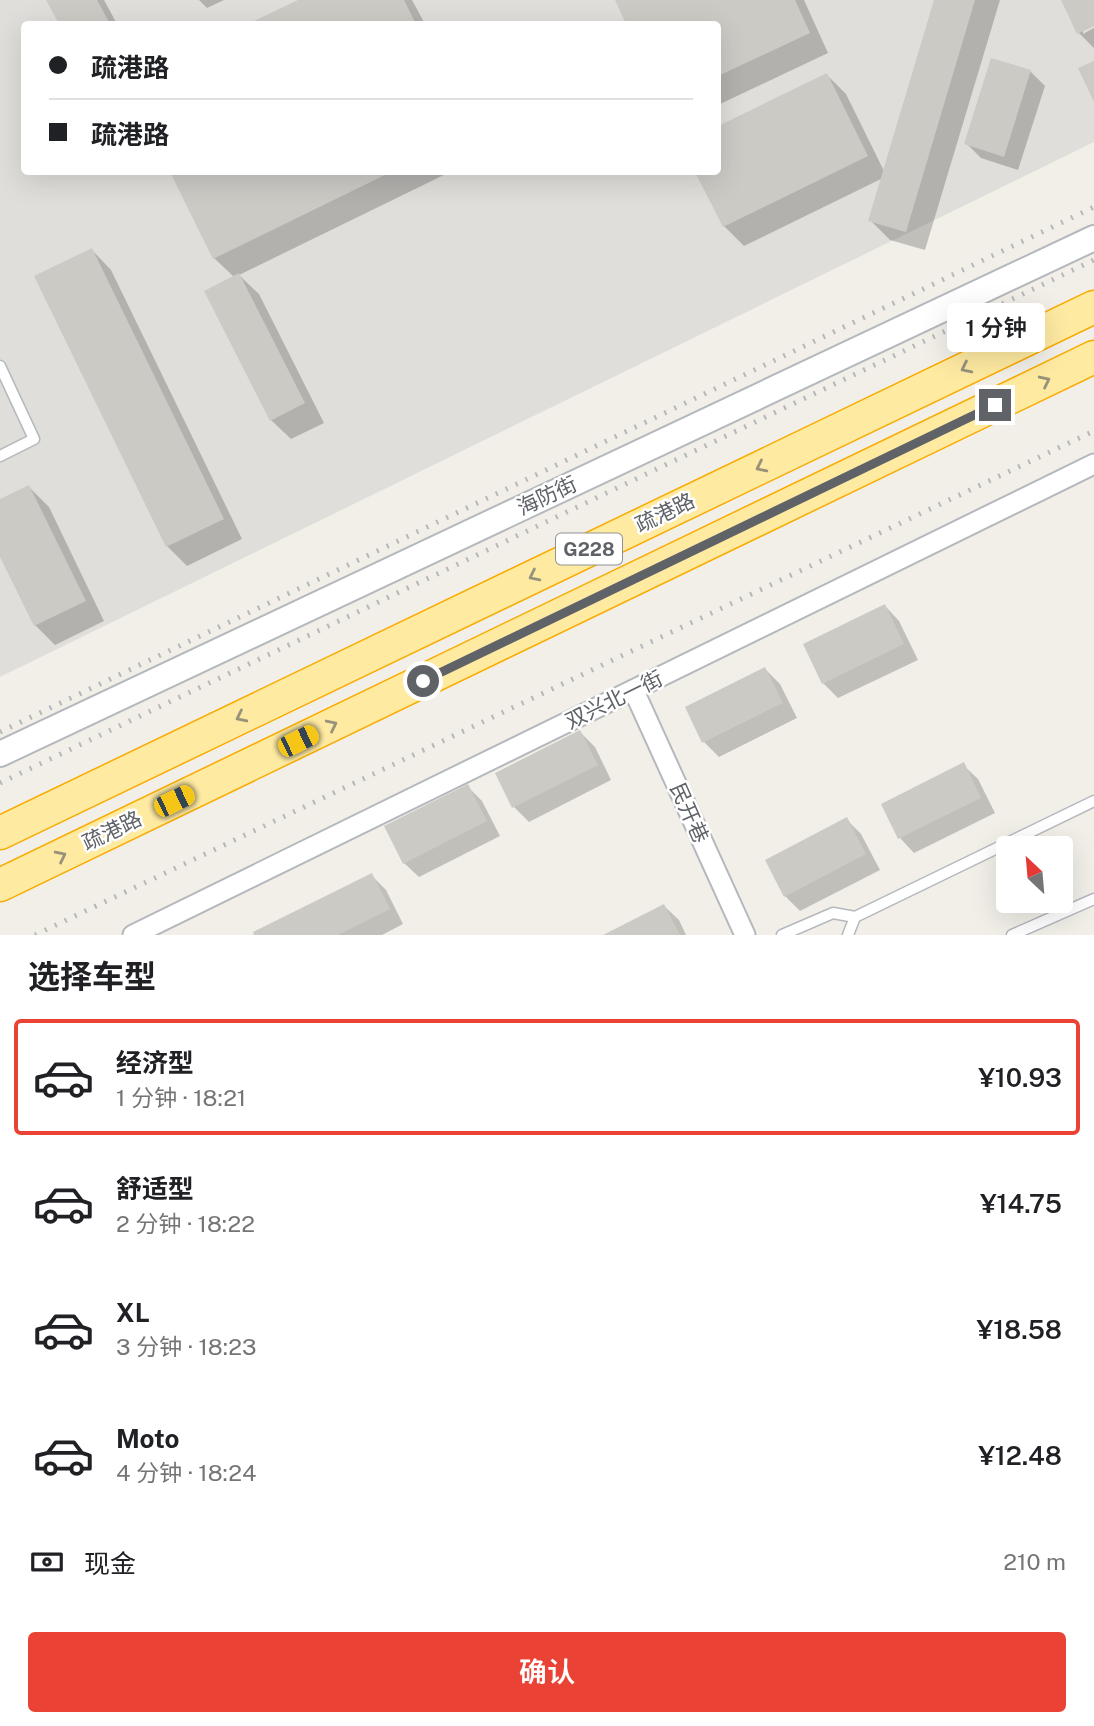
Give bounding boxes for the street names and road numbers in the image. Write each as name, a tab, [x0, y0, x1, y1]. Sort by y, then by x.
street label: 海防街	[513, 471, 581, 520]
street label: 疏港路	[631, 488, 699, 538]
road number: G228	[556, 534, 622, 564]
street label: 双兴北一街	[561, 665, 666, 734]
street label: 民开巷	[665, 779, 714, 847]
street label: 疏港路	[78, 806, 146, 856]

